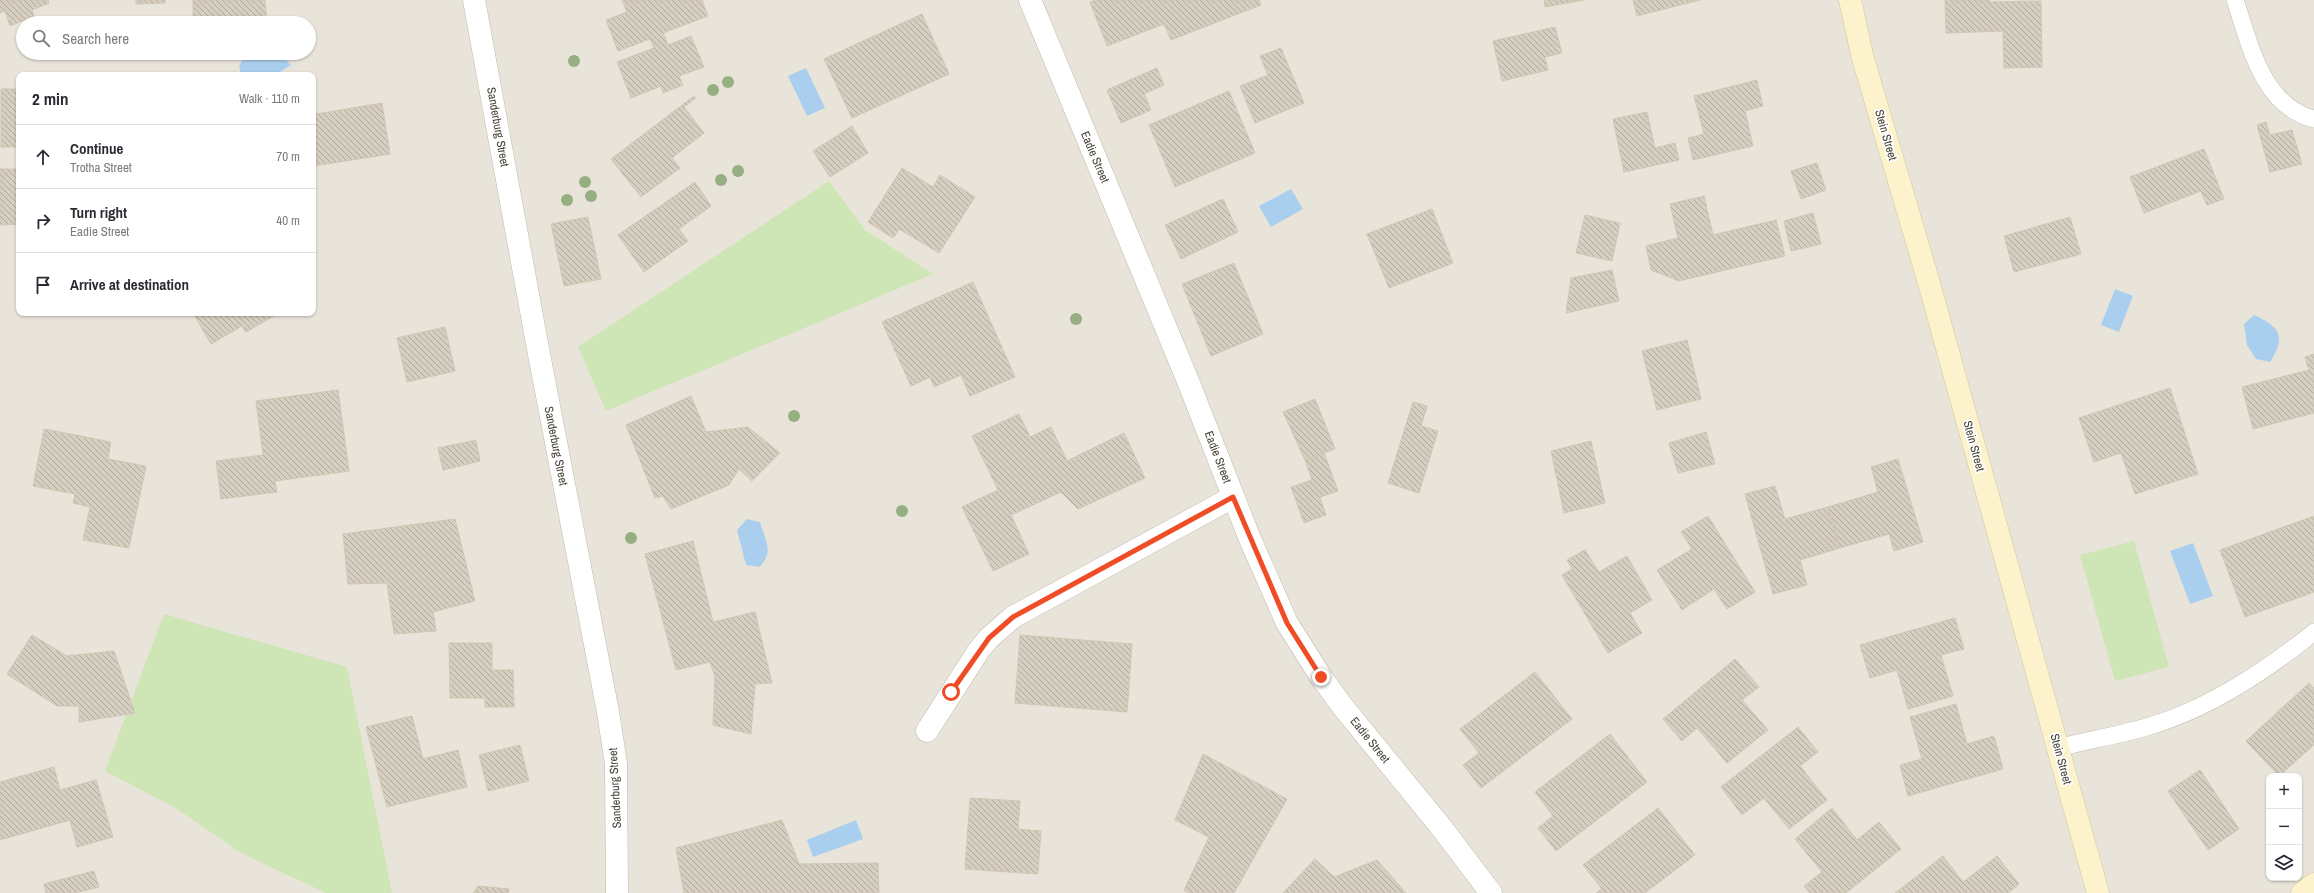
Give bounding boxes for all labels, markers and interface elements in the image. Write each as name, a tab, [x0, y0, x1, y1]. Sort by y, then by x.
search box	[16, 16, 316, 60]
icon: search	[30, 27, 52, 49]
text: Search here	[62, 28, 129, 49]
street label: Sanderburg Street	[483, 86, 513, 168]
text: 2 min	[32, 87, 68, 110]
text: Walk · 110 m	[239, 90, 300, 107]
street label: Stein Street	[1871, 108, 1901, 162]
street label: Eadie Street	[1077, 129, 1113, 186]
text: Continue	[70, 138, 123, 159]
icon: ahead	[32, 146, 54, 168]
text: 70 m	[276, 148, 300, 165]
text: Trotha Street	[70, 159, 132, 176]
text: Turn right	[70, 202, 127, 223]
icon: right	[32, 210, 54, 232]
text: 40 m	[276, 212, 300, 229]
text: Eadie Street	[70, 223, 129, 240]
icon: arrive	[32, 274, 54, 296]
text: Arrive at destination	[70, 274, 189, 295]
street label: Sanderburg Street	[540, 405, 572, 487]
street label: Stein Street	[1960, 419, 1989, 473]
street label: Eadie Street	[1201, 429, 1235, 486]
route end	[1312, 668, 1330, 686]
route start	[942, 683, 960, 701]
street label: Eadie Street	[1347, 714, 1394, 766]
street label: Stein Street	[2047, 732, 2076, 786]
street label: Sanderburg Street	[605, 747, 625, 829]
map controls	[2266, 773, 2302, 881]
button: +	[2266, 773, 2302, 809]
button: −	[2266, 809, 2302, 845]
button: layers	[2266, 845, 2302, 881]

